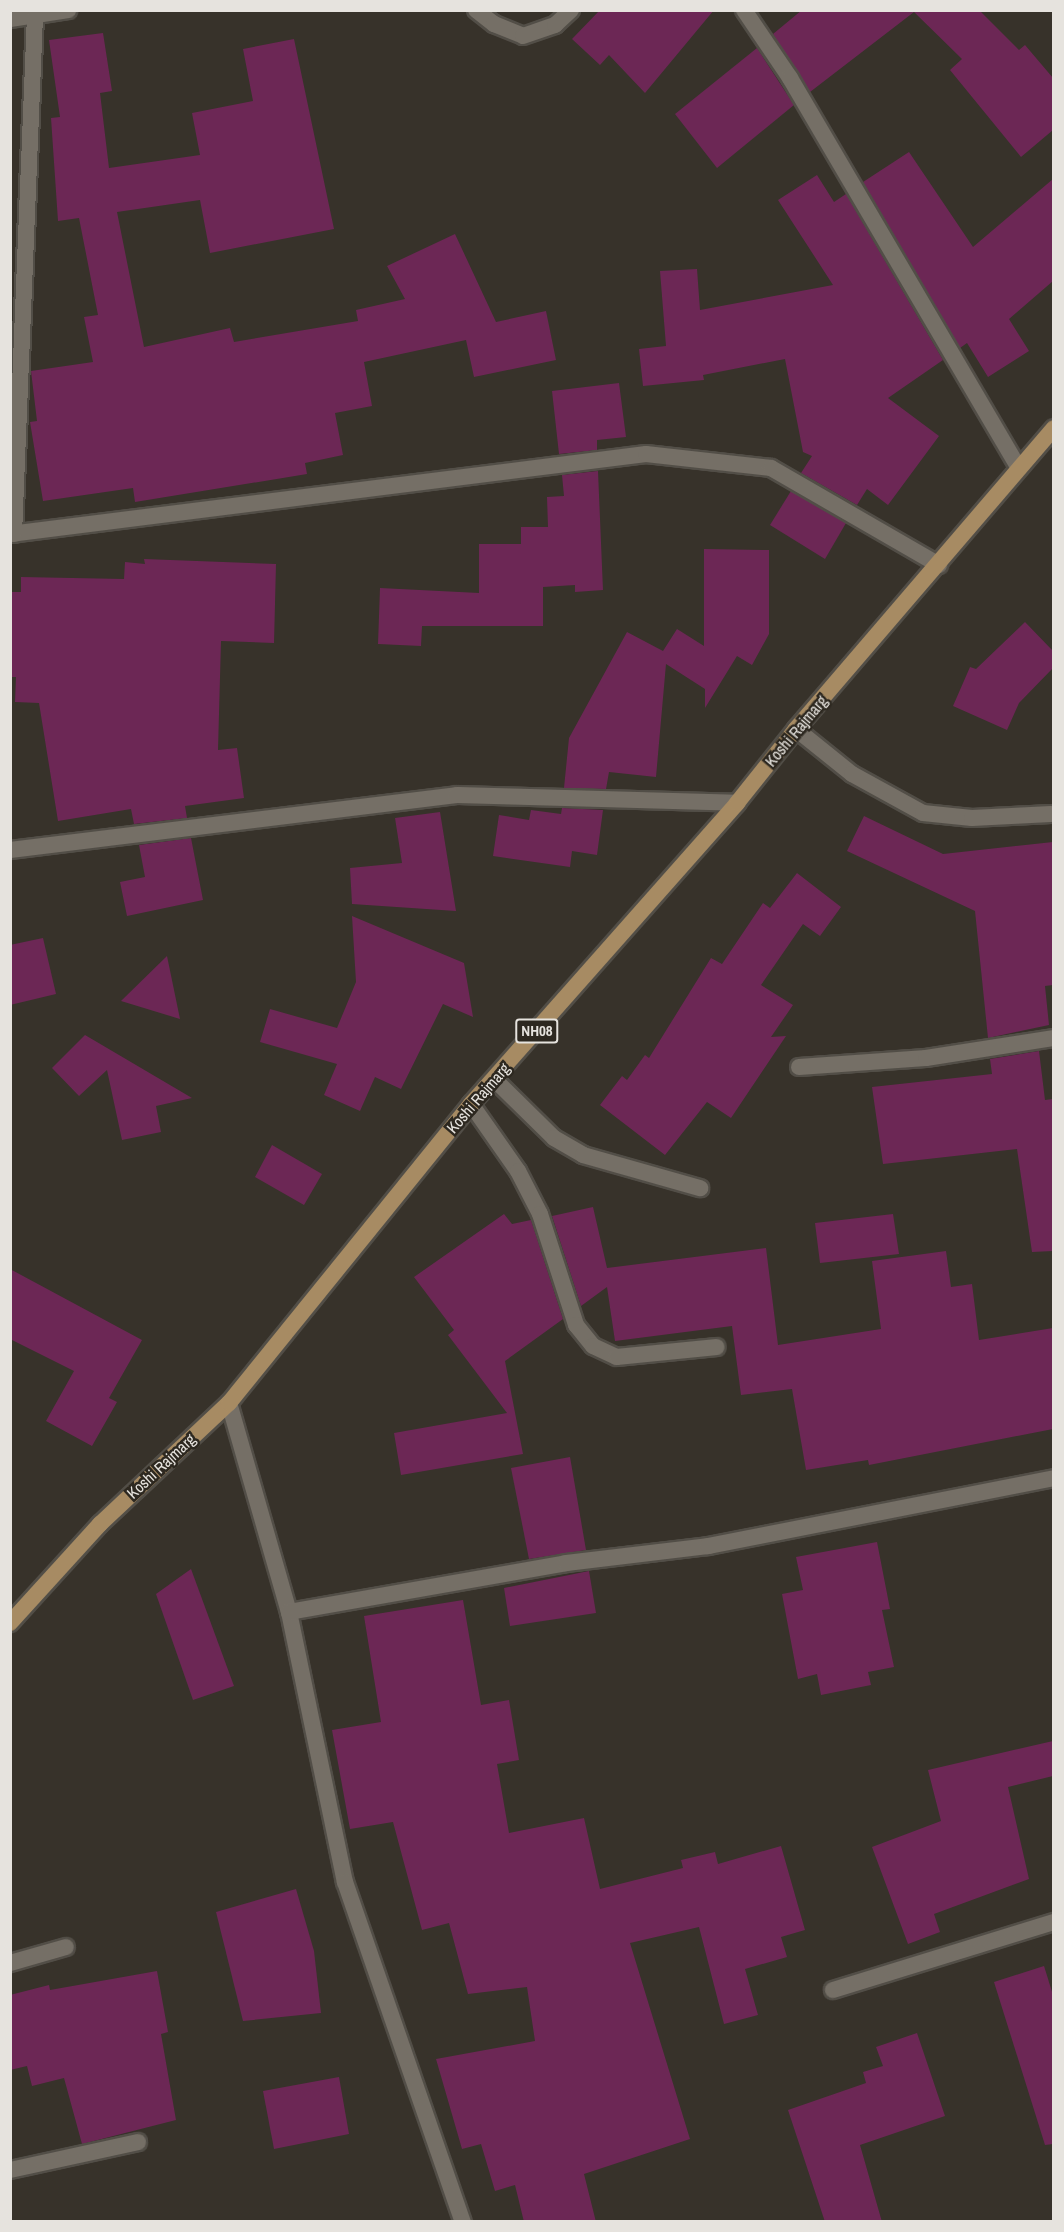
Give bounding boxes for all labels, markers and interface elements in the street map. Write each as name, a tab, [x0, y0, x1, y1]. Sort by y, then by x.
street label: Koshi Rajmarg	[761, 692, 831, 770]
road number: NH08	[514, 1019, 560, 1043]
street label: Koshi Rajmarg	[442, 1059, 514, 1137]
street label: Koshi Rajmarg	[123, 1429, 199, 1503]

